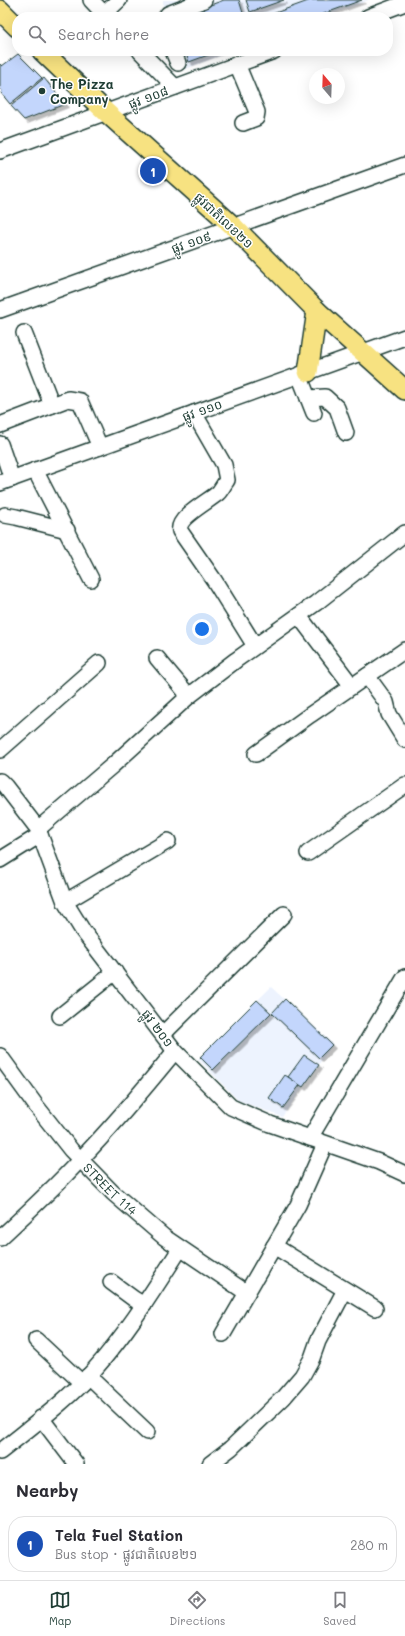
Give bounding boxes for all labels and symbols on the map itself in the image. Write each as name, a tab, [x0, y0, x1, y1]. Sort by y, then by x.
north arrow	[309, 68, 345, 104]
place label: The Pizza Company	[50, 75, 114, 108]
street label: ផ្លូវ ១០៨	[125, 81, 172, 115]
marker: The Pizza Company	[37, 86, 47, 96]
pin: 1	[140, 156, 166, 186]
street label: ផ្លូវជាតិលេខ២១	[189, 188, 258, 254]
street label: ផ្លូវ ១០៩	[168, 226, 215, 260]
street label: ផ្លូវ ១១០	[179, 394, 226, 428]
your location	[192, 619, 212, 639]
street label: ផ្លូវ ២០១	[136, 1005, 178, 1052]
street label: STREET 114	[80, 1159, 141, 1218]

